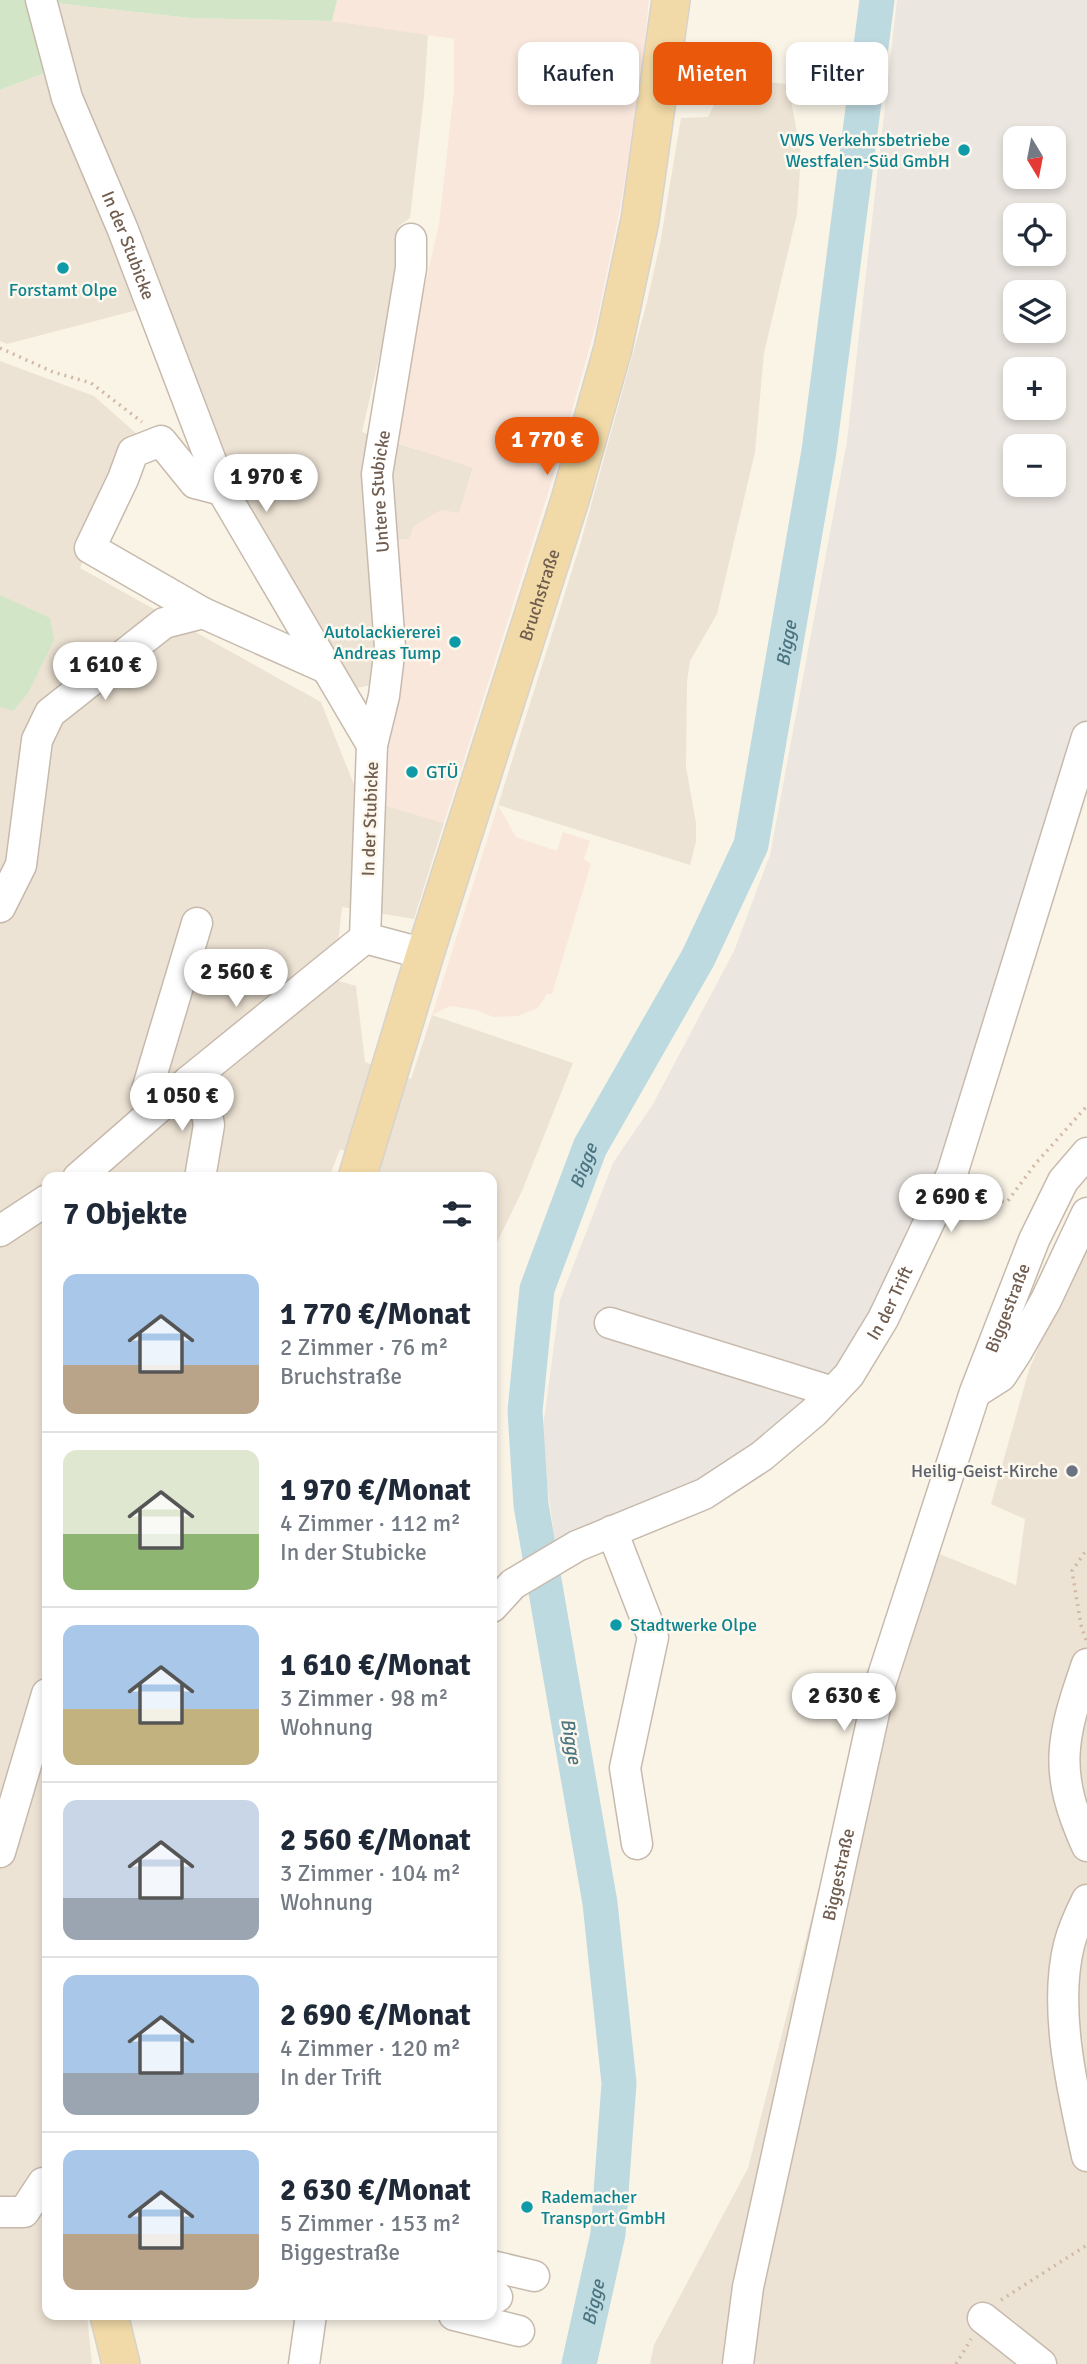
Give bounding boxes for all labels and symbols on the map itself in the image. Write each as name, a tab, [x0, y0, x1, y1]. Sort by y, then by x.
north arrow	[1003, 126, 1066, 189]
place label: VWS Verkehrsbetriebe Westfalen-Süd GmbH	[779, 129, 950, 172]
marker: VWS Verkehrsbetriebe Westfalen-Süd GmbH	[956, 142, 972, 158]
street label: In der Stubicke	[97, 188, 160, 303]
marker: Forstamt Olpe	[55, 260, 71, 276]
place label: Forstamt Olpe	[9, 279, 117, 301]
pin: 1 770 €	[482, 418, 612, 477]
street label: Untere Stubicke	[366, 429, 395, 553]
pin: 1 970 €	[201, 454, 331, 514]
street label: Bruchstraße	[515, 546, 565, 644]
water label: Bigge	[771, 617, 803, 668]
place label: Autolackiererei Andreas Tump	[324, 621, 441, 664]
marker: Autolackiererei Andreas Tump	[447, 634, 463, 650]
pin: 1 610 €	[40, 642, 170, 702]
street label: In der Stubicke	[357, 761, 383, 877]
place label: GTÜ	[426, 761, 458, 783]
marker: GTÜ	[404, 764, 420, 780]
pin: 2 560 €	[171, 950, 301, 1009]
pin: 1 050 €	[117, 1074, 247, 1133]
water label: Bigge	[565, 1139, 604, 1192]
pin: 2 690 €	[886, 1174, 1016, 1234]
street label: Biggestraße	[980, 1260, 1035, 1356]
street label: In der Trift	[862, 1262, 918, 1344]
place label: Heilig-Geist-Kirche	[911, 1460, 1058, 1482]
marker: Heilig-Geist-Kirche	[1064, 1463, 1080, 1479]
place label: Stadtwerke Olpe	[630, 1614, 757, 1636]
marker: Stadtwerke Olpe	[608, 1617, 624, 1633]
pin: 2 630 €	[779, 1674, 909, 1733]
water label: Bigge	[555, 1716, 587, 1767]
street label: Biggestraße	[818, 1826, 859, 1923]
place label: Rademacher Transport GmbH	[541, 2186, 666, 2229]
marker: Rademacher Transport GmbH	[519, 2199, 535, 2215]
water label: Bigge	[577, 2276, 611, 2328]

